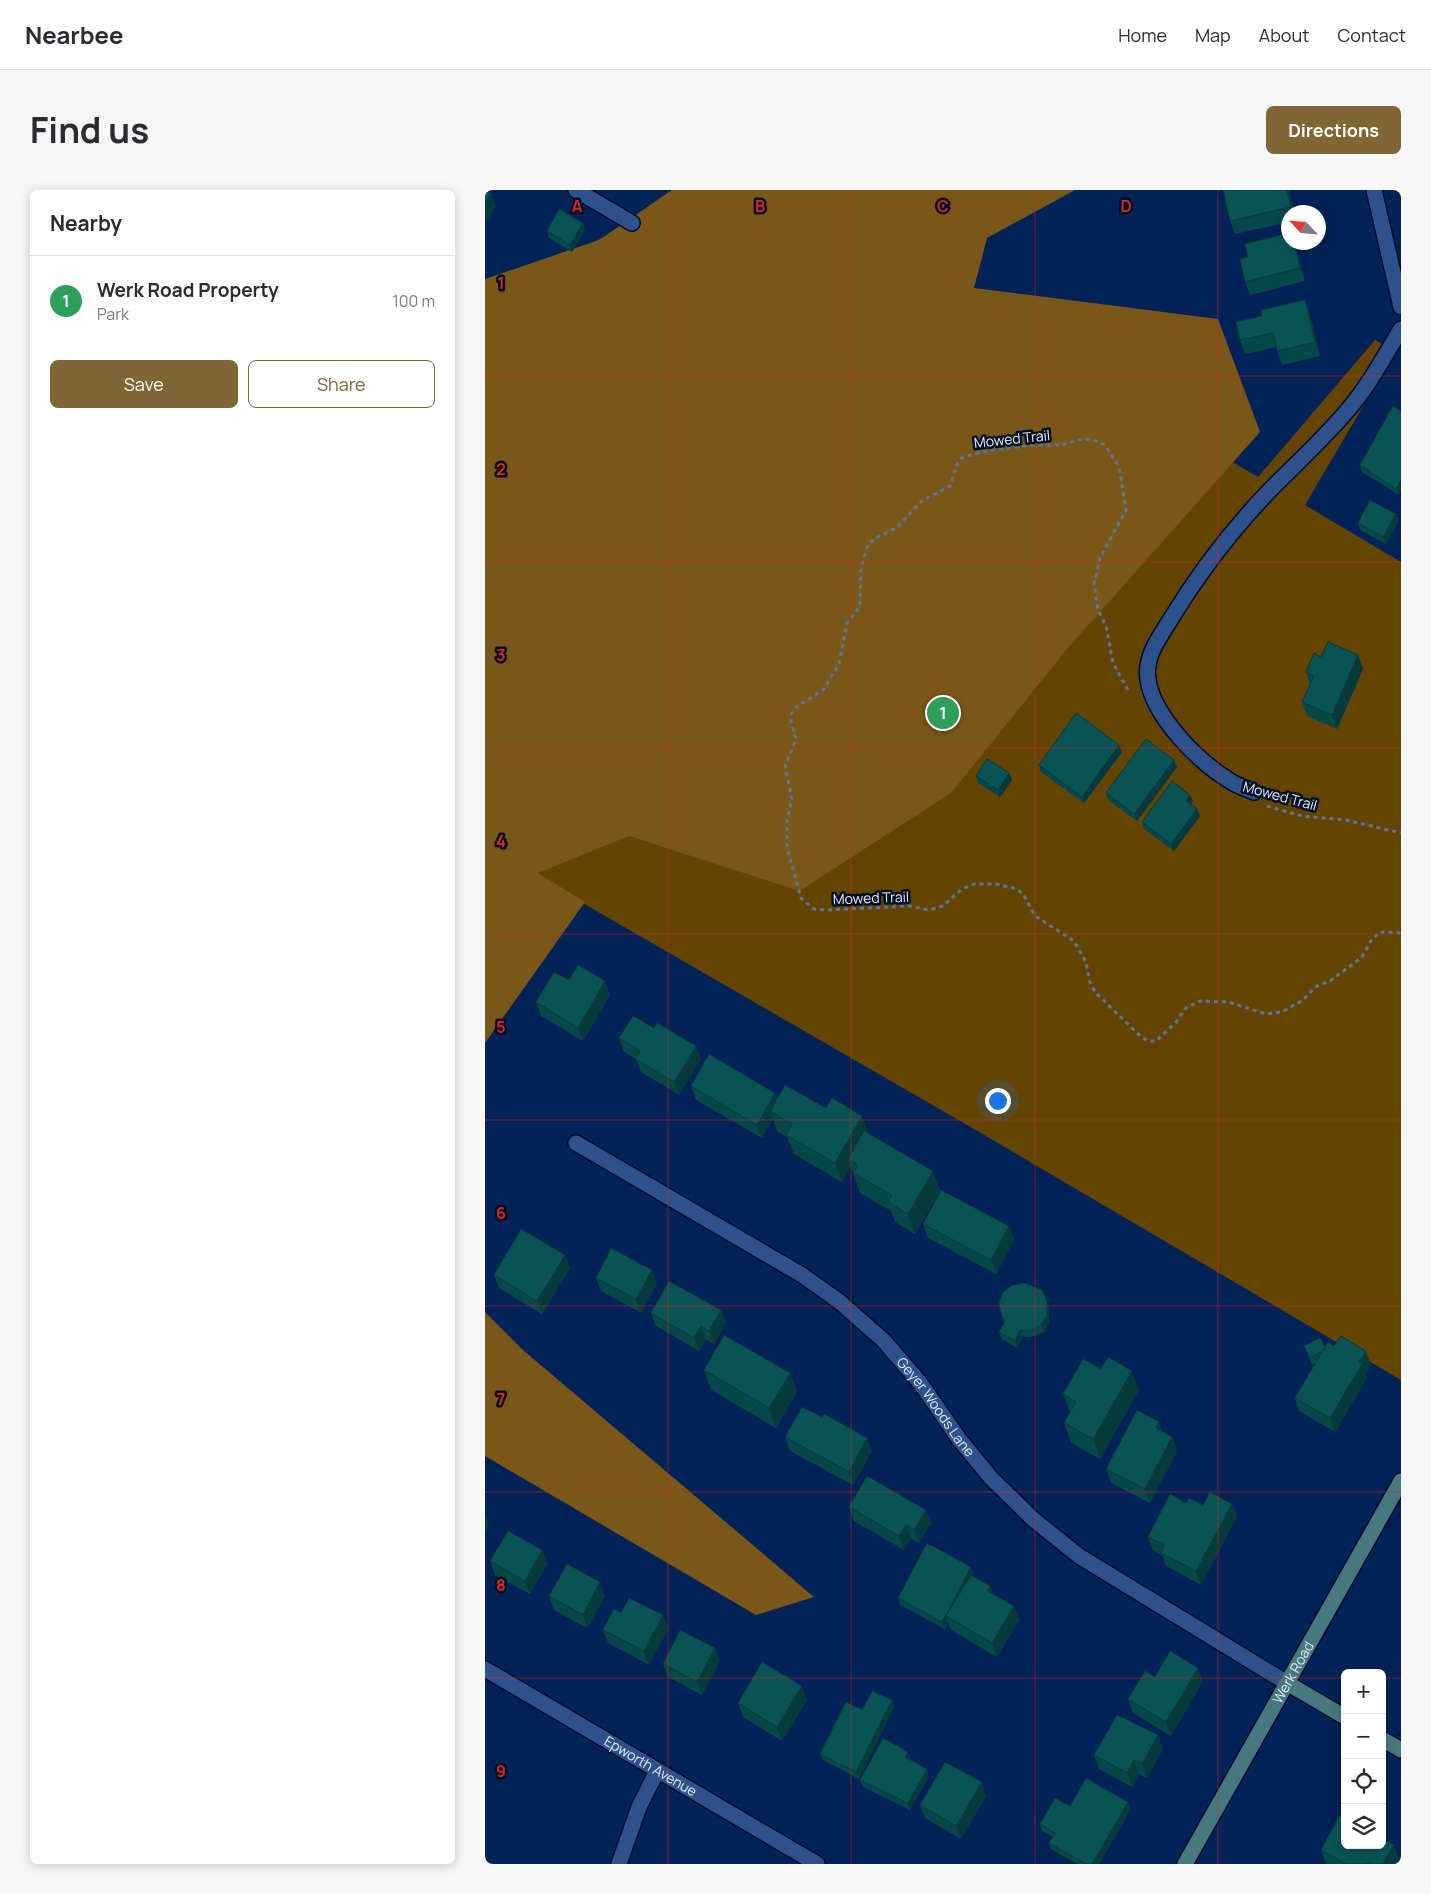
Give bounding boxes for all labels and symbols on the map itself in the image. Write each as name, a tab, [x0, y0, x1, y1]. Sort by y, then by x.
text: A	[572, 195, 583, 217]
text: B	[755, 195, 765, 217]
text: C	[937, 195, 949, 217]
text: D	[1120, 195, 1132, 217]
north arrow	[1281, 205, 1326, 250]
text: 1	[497, 272, 505, 294]
street label: Mowed Trail	[973, 425, 1051, 452]
text: 2	[496, 458, 506, 480]
text: 3	[496, 644, 506, 666]
pin: 1	[927, 694, 959, 732]
street label: Mowed Trail	[1241, 776, 1319, 815]
text: 4	[496, 830, 506, 852]
street label: Mowed Trail	[833, 887, 909, 908]
text: 5	[496, 1016, 506, 1038]
your location	[985, 1088, 1011, 1114]
text: 6	[496, 1202, 506, 1224]
street label: Geyer Woods Lane	[893, 1353, 980, 1460]
text: 7	[497, 1388, 505, 1410]
text: 8	[496, 1574, 506, 1596]
street label: Werk Road	[1268, 1638, 1318, 1707]
street label: Epworth Avenue	[601, 1731, 701, 1800]
text: 9	[496, 1760, 506, 1782]

